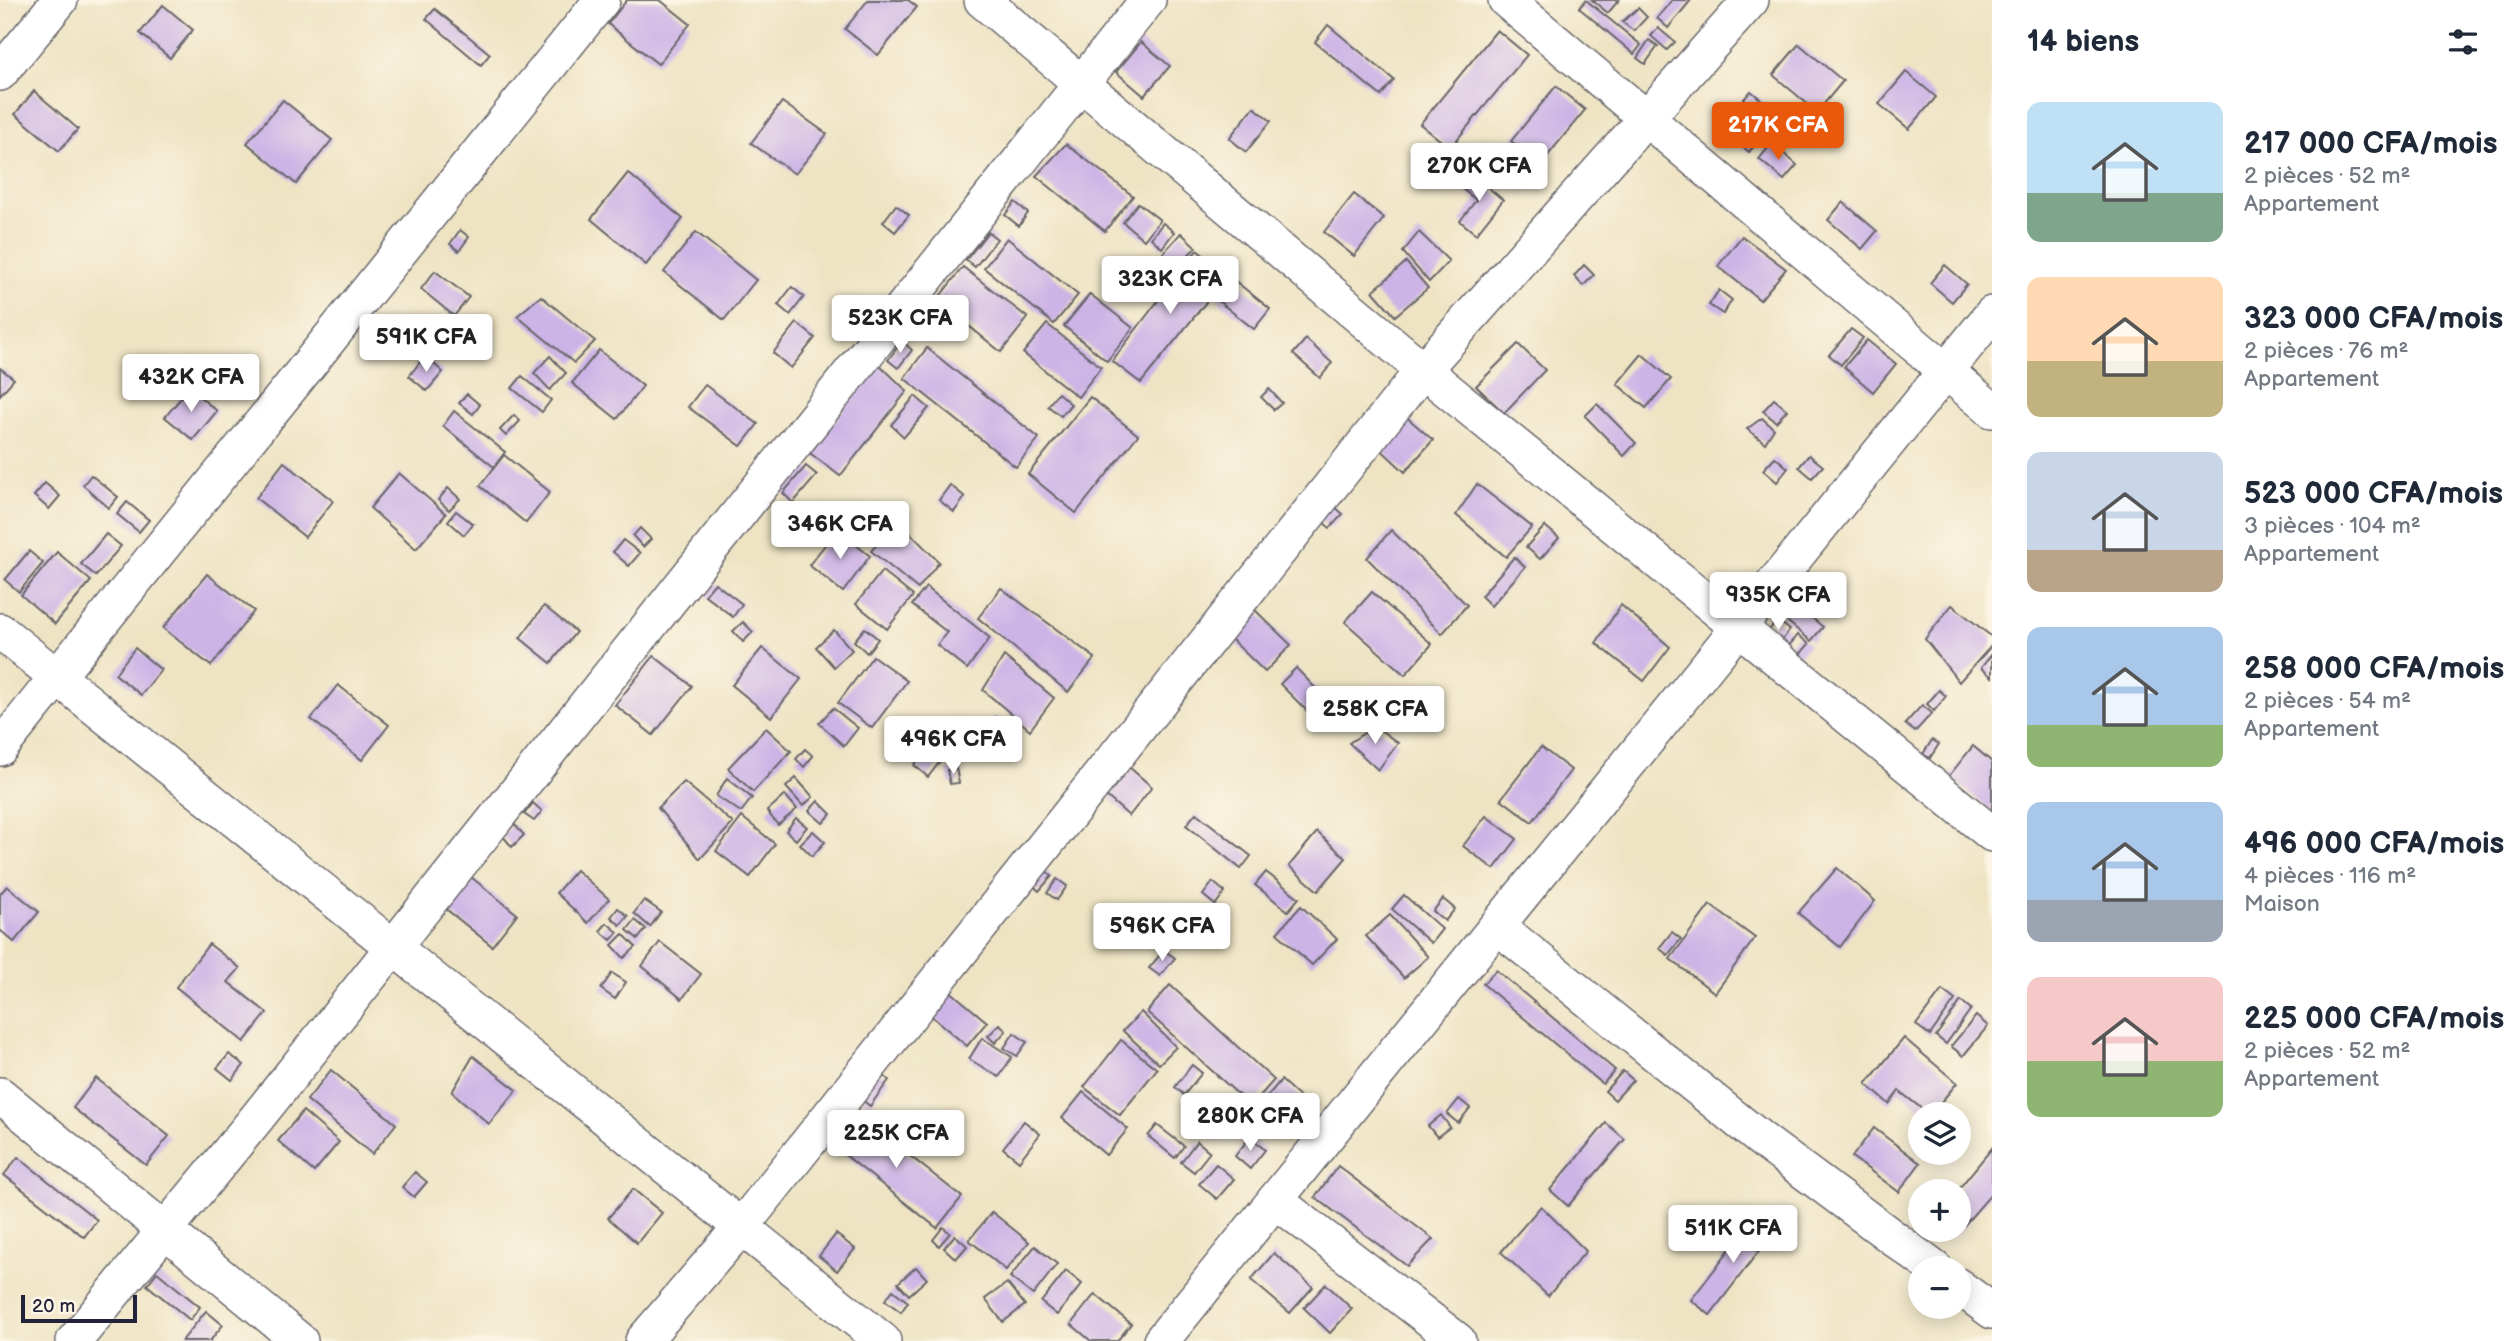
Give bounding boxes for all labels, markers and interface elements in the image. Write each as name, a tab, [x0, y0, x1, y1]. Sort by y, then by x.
icon: filters	[2444, 23, 2482, 61]
text: 14 biens	[2027, 24, 2139, 60]
pin: 217K CFA	[1706, 102, 1850, 162]
text: 217K CFA	[1728, 111, 1828, 139]
text: 217 000 CFA/mois	[2244, 126, 2497, 162]
icon: home	[2083, 130, 2167, 214]
pin: 270K CFA	[1407, 144, 1551, 203]
text: 270K CFA	[1427, 152, 1531, 180]
text: 2 pièces · 52 m²	[2244, 162, 2411, 190]
text: Appartement	[2244, 190, 2379, 218]
pin: 323K CFA	[1098, 256, 1242, 316]
text: 323K CFA	[1118, 265, 1222, 293]
pin: 523K CFA	[828, 296, 972, 355]
text: 323 000 CFA/mois	[2244, 301, 2503, 337]
text: 523K CFA	[848, 304, 952, 332]
icon: home	[2083, 305, 2167, 389]
pin: 591K CFA	[354, 314, 498, 374]
text: 591K CFA	[375, 323, 477, 351]
text: 2 pièces · 76 m²	[2244, 337, 2409, 365]
pin: 432K CFA	[119, 354, 263, 414]
text: 432K CFA	[138, 363, 244, 391]
text: Appartement	[2244, 365, 2379, 393]
text: 523 000 CFA/mois	[2244, 476, 2503, 512]
icon: home	[2083, 480, 2167, 564]
pin: 346K CFA	[768, 502, 912, 561]
text: 346K CFA	[787, 510, 893, 538]
text: 3 pièces · 104 m²	[2244, 512, 2421, 540]
text: Appartement	[2244, 540, 2379, 568]
pin: 935K CFA	[1706, 572, 1850, 632]
text: 935K CFA	[1726, 581, 1830, 609]
text: 258 000 CFA/mois	[2244, 651, 2504, 687]
icon: home	[2083, 655, 2167, 739]
pin: 258K CFA	[1303, 686, 1447, 746]
text: 2 pièces · 54 m²	[2244, 687, 2411, 715]
text: 258K CFA	[1322, 695, 1428, 723]
text: Appartement	[2244, 715, 2379, 743]
pin: 496K CFA	[881, 716, 1025, 776]
text: 496K CFA	[900, 725, 1006, 753]
text: 496 000 CFA/mois	[2244, 826, 2504, 862]
icon: home	[2083, 830, 2167, 914]
text: 4 pièces · 116 m²	[2244, 862, 2416, 890]
text: Maison	[2244, 890, 2320, 918]
pin: 596K CFA	[1090, 904, 1234, 963]
text: 596K CFA	[1109, 912, 1215, 940]
text: 225 000 CFA/mois	[2244, 1001, 2504, 1037]
icon: home	[2083, 1005, 2167, 1089]
text: 2 pièces · 52 m²	[2244, 1037, 2411, 1065]
text: Appartement	[2244, 1065, 2379, 1093]
pin: 280K CFA	[1178, 1094, 1322, 1153]
text: 280K CFA	[1197, 1102, 1303, 1130]
map controls	[1908, 1102, 1971, 1319]
button: layers	[1908, 1102, 1971, 1165]
pin: 225K CFA	[824, 1110, 968, 1170]
text: 225K CFA	[843, 1119, 949, 1147]
button: +	[1908, 1179, 1971, 1242]
pin: 511K CFA	[1661, 1206, 1805, 1265]
text: 511K CFA	[1684, 1214, 1782, 1242]
button: −	[1908, 1256, 1971, 1319]
scale bar	[21, 1292, 136, 1324]
text: 20 m	[32, 1295, 75, 1318]

